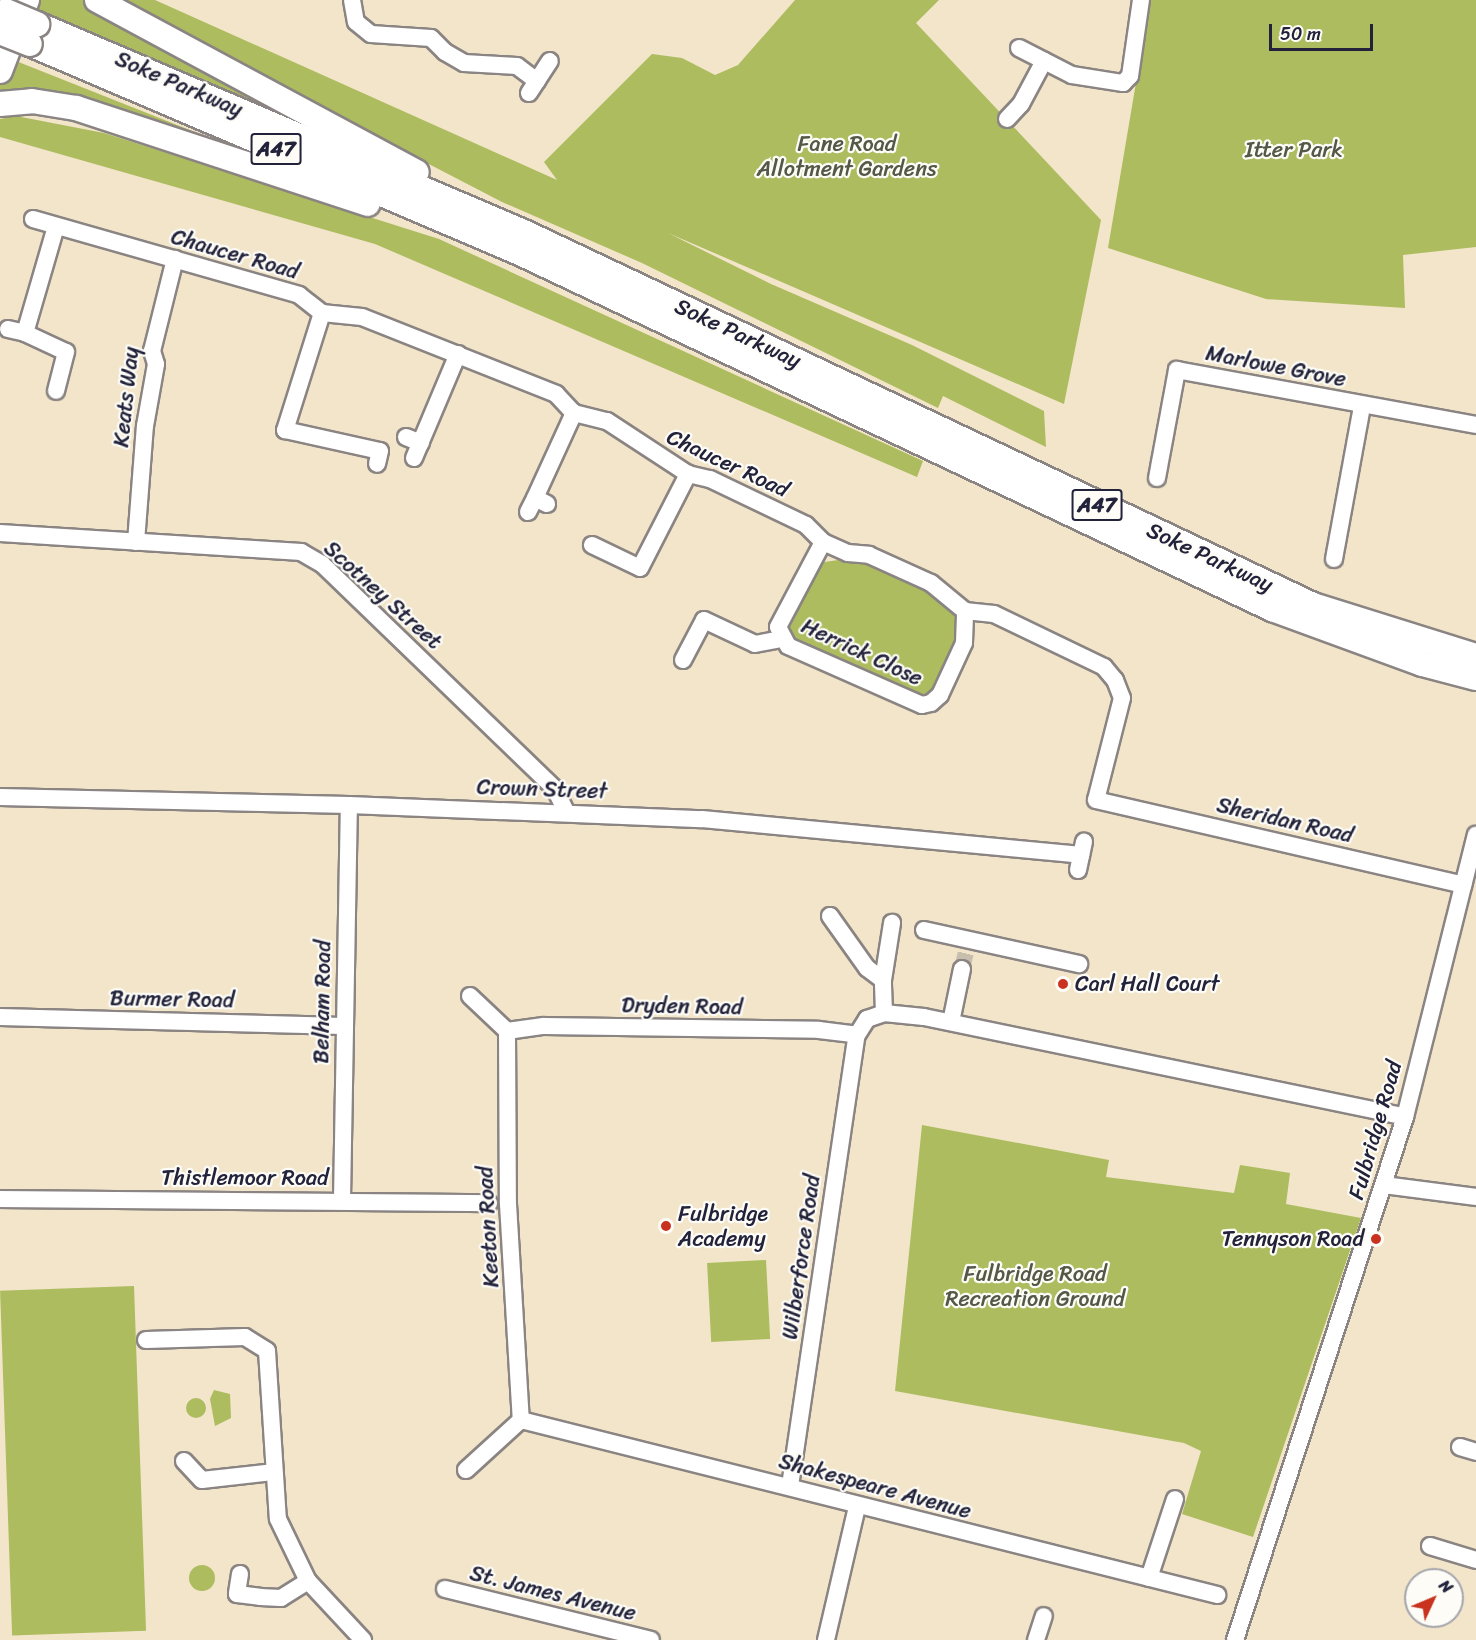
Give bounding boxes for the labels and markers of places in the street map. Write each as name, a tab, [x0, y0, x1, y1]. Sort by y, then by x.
place label: Carl Hall Court	[1075, 971, 1221, 997]
marker: Carl Hall Court	[1056, 977, 1070, 991]
place label: Fulbridge Academy	[678, 1200, 768, 1252]
marker: Fulbridge Academy	[659, 1219, 673, 1233]
place label: Tennyson Road	[1221, 1226, 1364, 1252]
marker: Tennyson Road	[1369, 1232, 1383, 1246]

